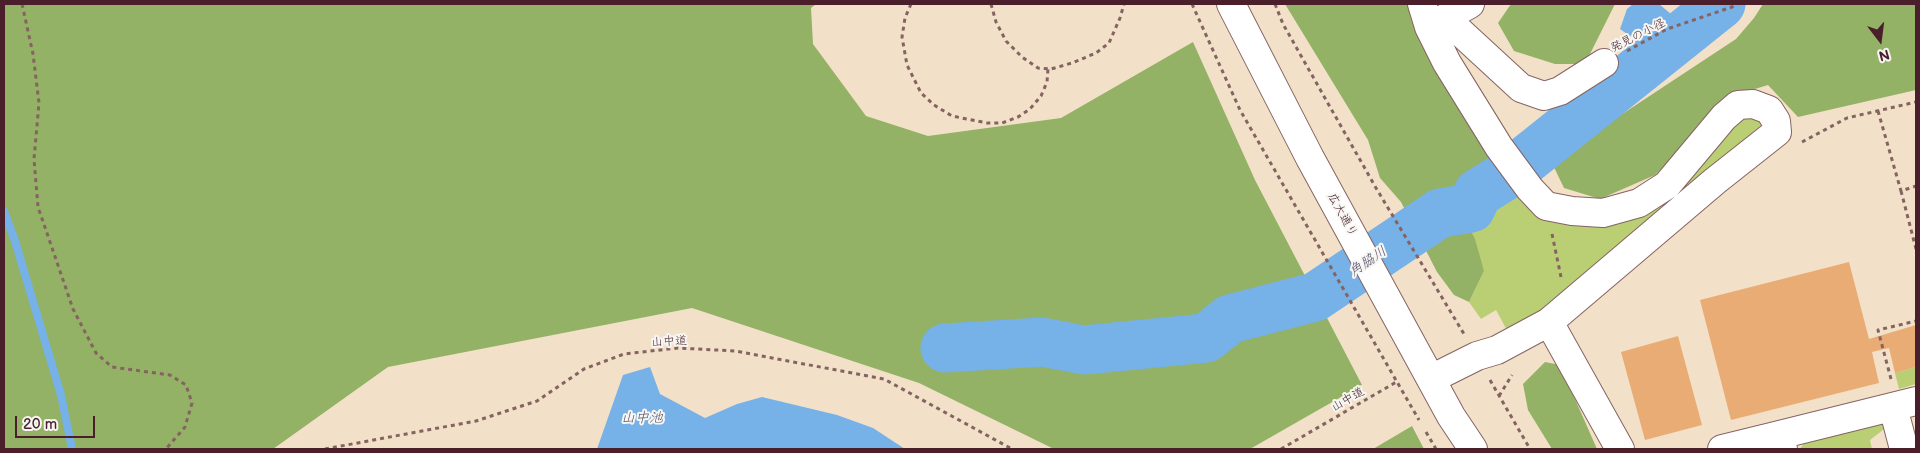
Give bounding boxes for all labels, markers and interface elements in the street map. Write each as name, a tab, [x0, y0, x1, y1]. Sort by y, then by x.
north arrow	[1855, 15, 1905, 65]
street label: 発見の小径	[1608, 16, 1668, 56]
text: N	[1877, 45, 1891, 65]
street label: 広大通り	[1324, 191, 1360, 239]
water label: 角脇川	[1346, 243, 1390, 281]
street label: 山中道	[651, 334, 687, 350]
street label: 山中道	[1329, 385, 1367, 415]
scale bar	[18, 406, 98, 438]
water label: 山中池	[621, 410, 663, 426]
text: 20 m	[23, 415, 57, 434]

